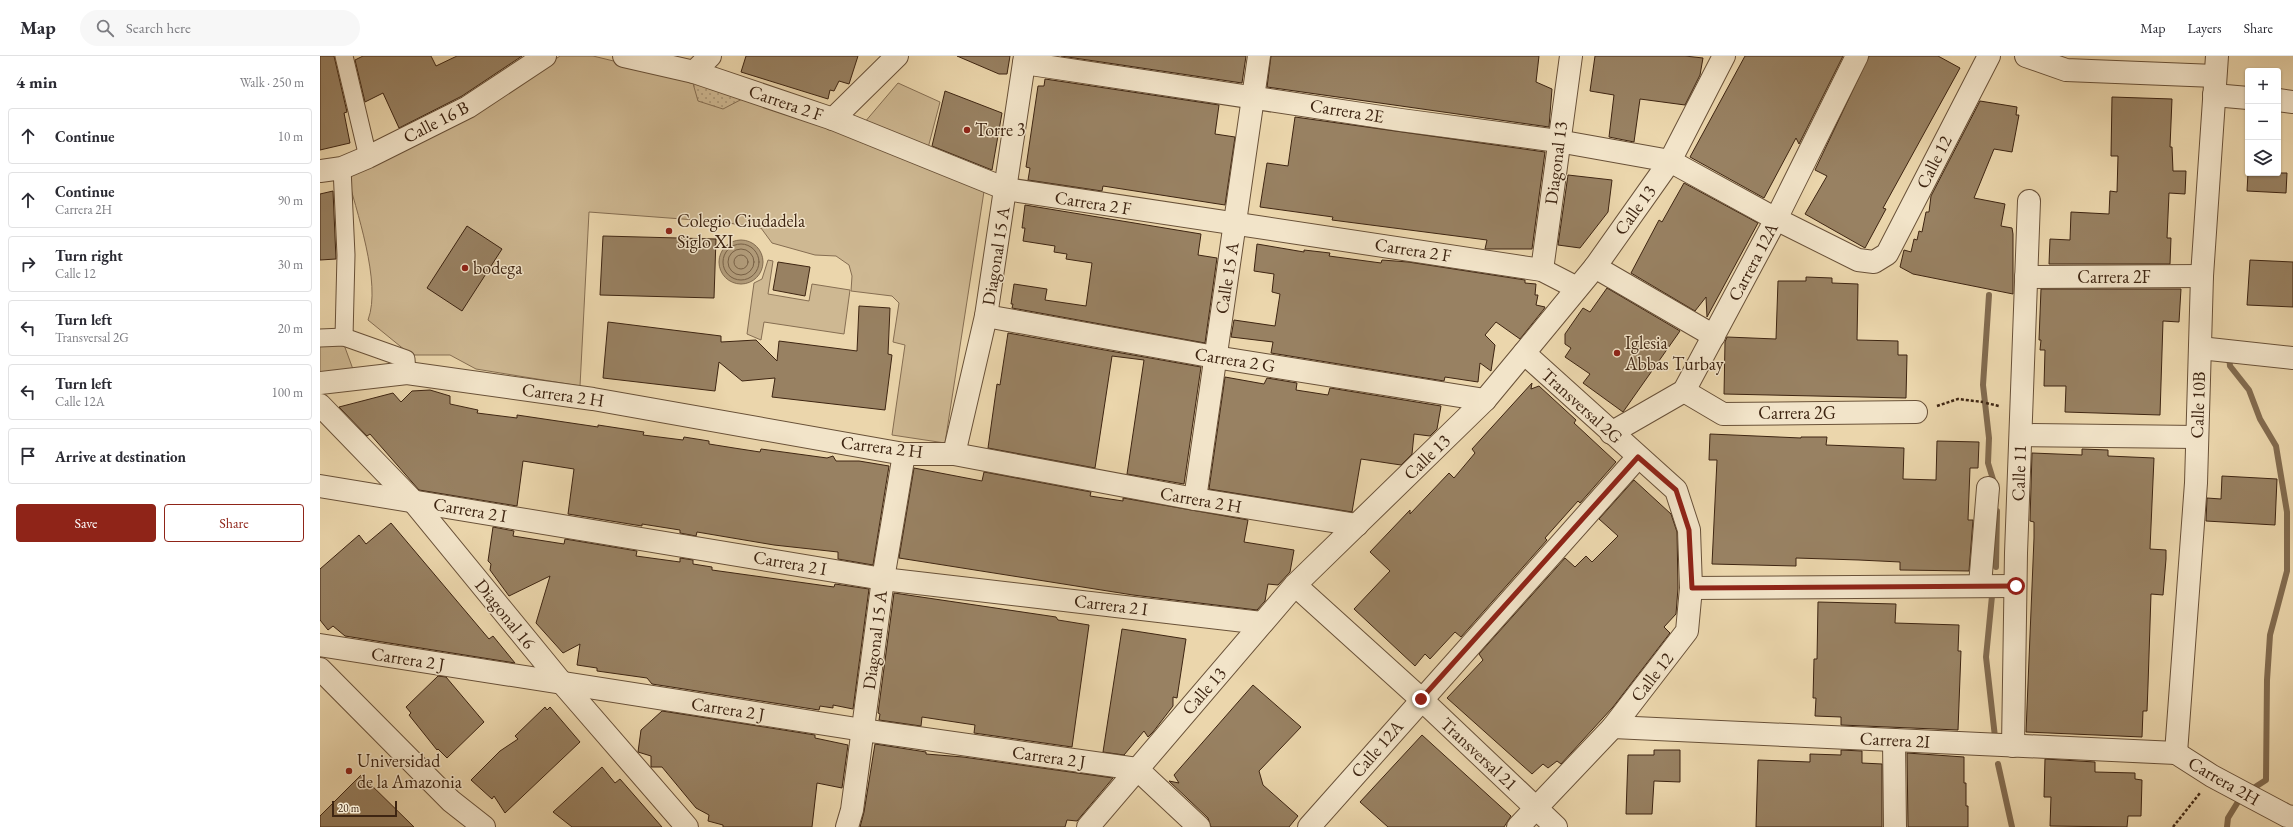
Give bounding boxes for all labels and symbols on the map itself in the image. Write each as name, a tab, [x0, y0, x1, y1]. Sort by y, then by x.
street label: Carrera 2 F	[746, 79, 826, 126]
street label: Carrera 2E	[1308, 93, 1386, 128]
street label: Calle 16 B	[399, 95, 472, 148]
place label: Torre 3	[975, 118, 1025, 141]
street label: Diagonal 13	[1539, 120, 1572, 206]
marker: Torre 3	[962, 125, 972, 135]
street label: Calle 12	[1910, 131, 1957, 192]
street label: Calle 13	[1609, 180, 1661, 239]
street label: Carrera 2 F	[1053, 185, 1133, 220]
street label: Diagonal 15 A	[976, 204, 1015, 307]
place label: Colegio Ciudadela Siglo XI	[677, 209, 806, 253]
street label: Carrera 12A	[1722, 218, 1783, 305]
marker: Colegio Ciudadela Siglo XI	[664, 226, 674, 236]
street label: Carrera 2 F	[1373, 232, 1453, 267]
street label: Calle 15 A	[1209, 240, 1244, 316]
place label: bodega	[473, 256, 523, 279]
marker: bodega	[460, 263, 470, 273]
street label: Carrera 2F	[2077, 265, 2151, 288]
place label: Iglesia Abbas Turbay	[1624, 331, 1724, 375]
street label: Carrera 2 G	[1193, 342, 1277, 377]
marker: Iglesia Abbas Turbay	[1612, 348, 1622, 358]
street label: Transversal 2G	[1537, 363, 1628, 448]
street label: Calle 10B	[2185, 371, 2210, 439]
street label: Carrera 2 H	[521, 377, 606, 412]
street label: Carrera 2G	[1758, 401, 1836, 424]
street label: Calle 13	[1398, 429, 1455, 485]
street label: Carrera 2 H	[840, 430, 924, 463]
street label: Calle 11	[2006, 444, 2031, 502]
street label: Carrera 2 H	[1158, 481, 1244, 518]
street label: Carrera 2 I	[432, 492, 509, 527]
street label: Carrera 2 I	[752, 545, 829, 580]
street label: Diagonal 16	[470, 574, 541, 654]
route start	[2007, 577, 2025, 595]
street label: Diagonal 15 A	[857, 588, 892, 691]
street label: Carrera 2 I	[1073, 589, 1149, 620]
street label: Carrera 2 J	[370, 641, 447, 676]
street label: Calle 12	[1625, 647, 1678, 706]
street label: Calle 13	[1176, 662, 1231, 720]
route end	[1412, 690, 1430, 708]
street label: Carrera 2 J	[690, 691, 767, 726]
street label: Transversal 21	[1436, 712, 1523, 795]
street label: Calle 12A	[1345, 715, 1408, 782]
street label: Carrera 2I	[1859, 726, 1931, 753]
street label: Carrera 2 J	[1011, 740, 1087, 773]
place label: Universidad de la Amazonia	[357, 749, 463, 793]
street label: Carrera 2H	[2184, 751, 2264, 810]
marker: Universidad de la Amazonia	[344, 766, 354, 776]
scale bar	[332, 799, 397, 818]

